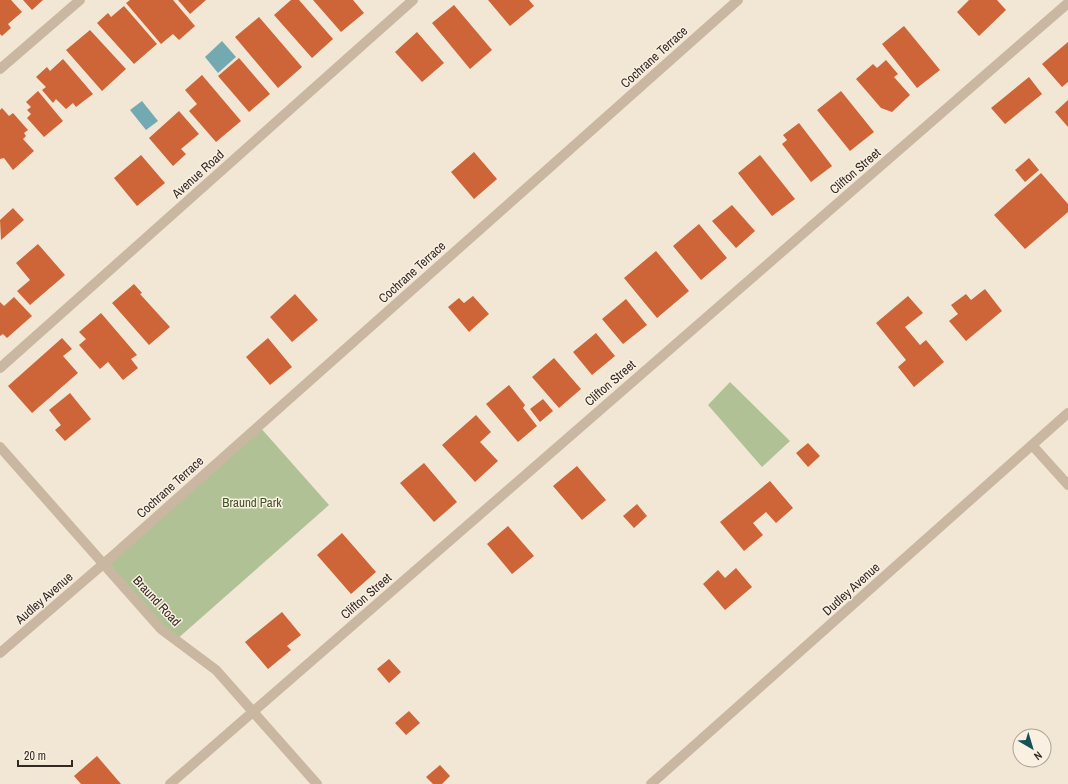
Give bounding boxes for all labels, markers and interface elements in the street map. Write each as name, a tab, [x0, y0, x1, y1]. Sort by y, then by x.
street label: Cochrane Terrace	[617, 22, 691, 92]
street label: Clifton Street	[826, 144, 884, 198]
street label: Avenue Road	[168, 146, 228, 203]
street label: Cochrane Terrace	[375, 237, 449, 307]
street label: Clifton Street	[581, 356, 639, 410]
street label: Cochrane Terrace	[133, 452, 207, 522]
park label: Braund Park	[222, 494, 282, 511]
street label: Dudley Avenue	[819, 559, 883, 619]
street label: Audley Avenue	[11, 568, 76, 628]
street label: Clifton Street	[337, 569, 395, 623]
street label: Braund Road	[129, 572, 185, 630]
north arrow	[1012, 728, 1052, 768]
scale bar	[18, 742, 72, 768]
text: 20 m	[24, 748, 46, 764]
text: N	[1031, 748, 1045, 763]

